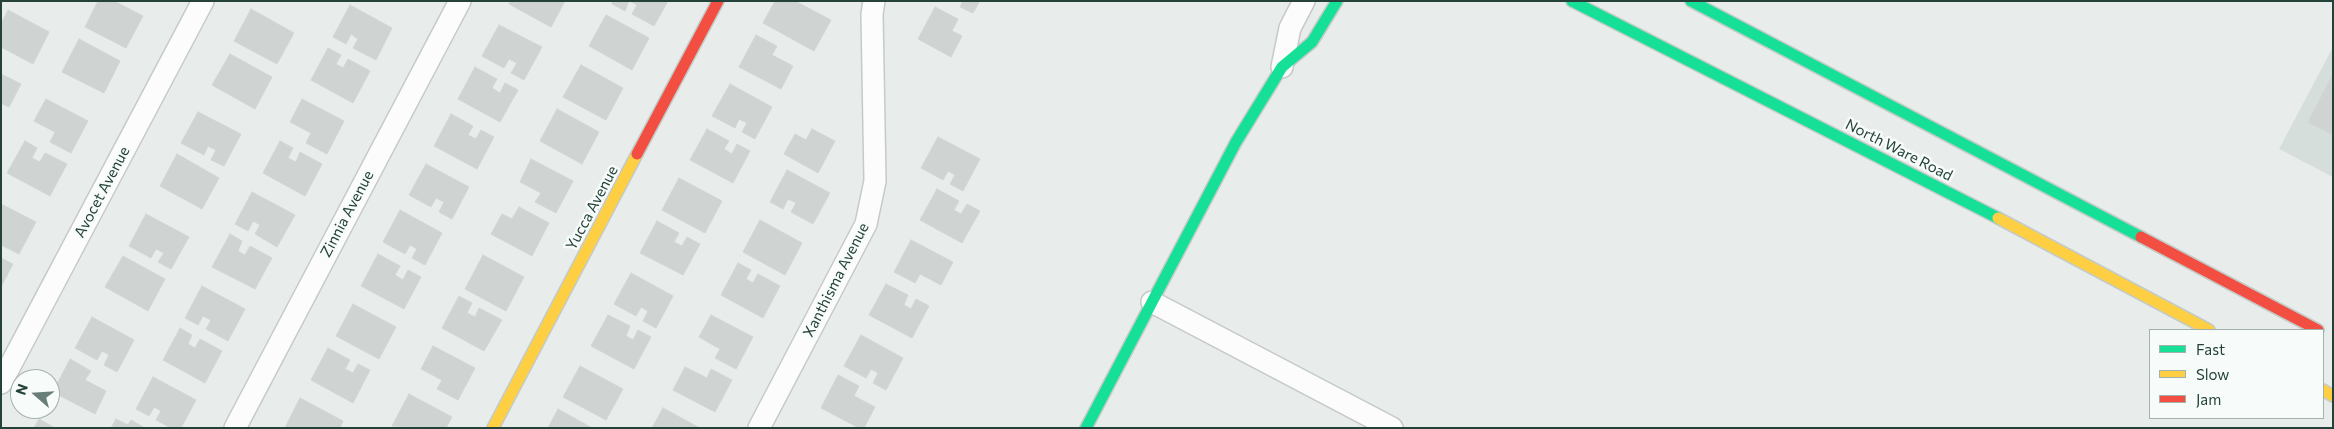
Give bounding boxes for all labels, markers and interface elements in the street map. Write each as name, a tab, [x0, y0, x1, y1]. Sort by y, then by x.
street label: North Ware Road	[1842, 115, 1956, 185]
street label: Avocet Avenue	[70, 143, 134, 241]
street label: Yucca Avenue	[562, 163, 622, 253]
street label: Zinnia Avenue	[317, 168, 377, 260]
street label: Xanthisma Avenue	[799, 220, 873, 340]
legend	[2149, 329, 2324, 419]
text: Fast	[2196, 340, 2225, 358]
text: Slow	[2196, 365, 2229, 383]
north arrow	[10, 369, 60, 419]
text: N	[12, 382, 31, 397]
text: Jam	[2196, 390, 2221, 408]

